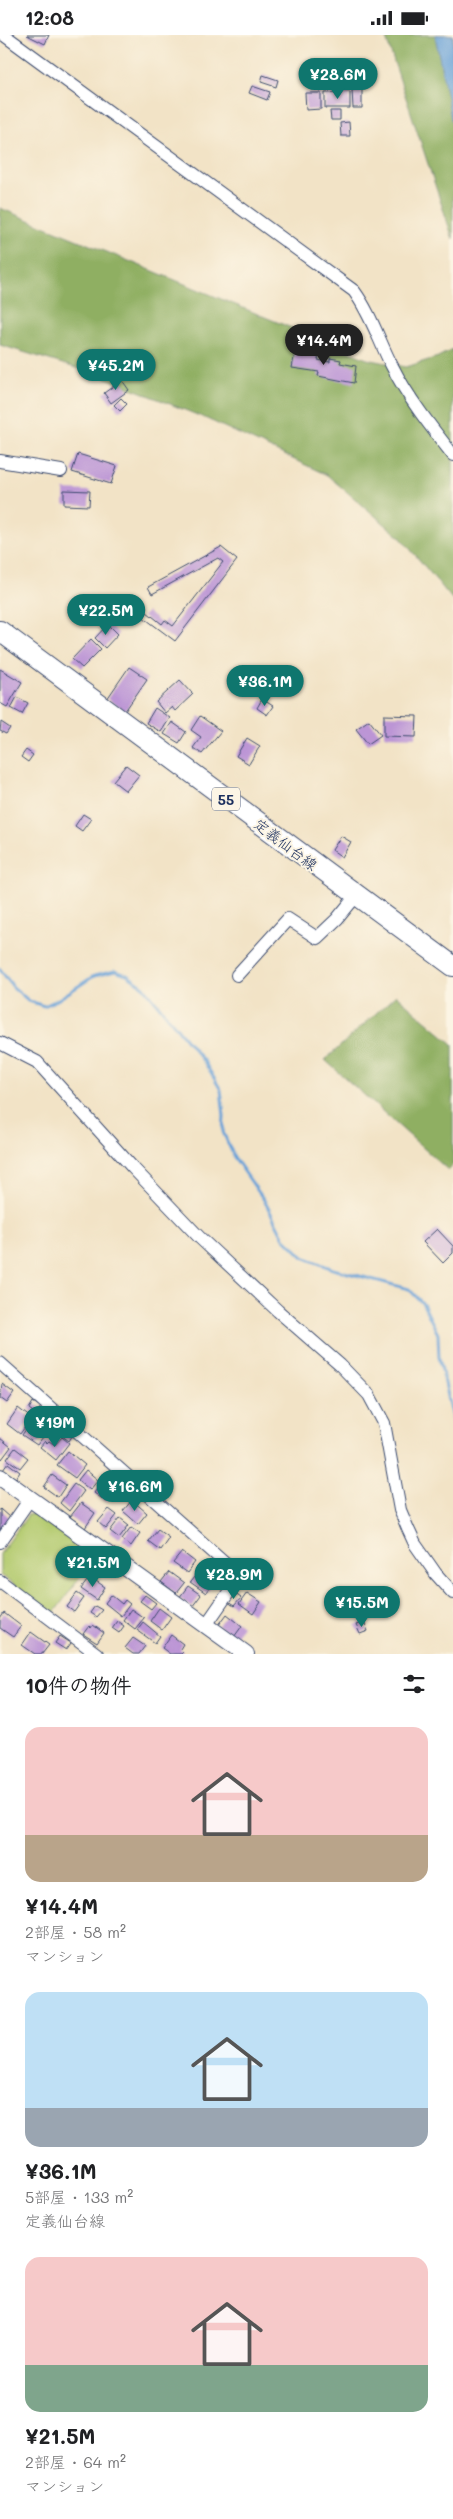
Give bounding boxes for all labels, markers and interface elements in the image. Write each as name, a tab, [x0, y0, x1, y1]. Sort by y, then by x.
text: 12:08	[25, 5, 74, 30]
pin: ¥28.6M	[297, 57, 379, 100]
text: ¥28.6M	[310, 63, 366, 84]
pin: ¥14.4M	[283, 323, 365, 366]
text: ¥14.4M	[296, 329, 352, 350]
pin: ¥45.2M	[75, 349, 157, 391]
text: ¥45.2M	[88, 354, 144, 375]
pin: ¥22.5M	[65, 593, 147, 636]
text: ¥22.5M	[78, 599, 134, 620]
pin: ¥36.1M	[224, 665, 306, 707]
text: ¥36.1M	[238, 670, 292, 691]
road number: 55	[212, 787, 240, 811]
street label: 定義仙台線	[250, 813, 322, 875]
pin: ¥19M	[25, 1405, 85, 1448]
text: ¥19M	[35, 1411, 75, 1432]
pin: ¥16.6M	[94, 1469, 176, 1512]
text: ¥16.6M	[108, 1475, 162, 1496]
pin: ¥21.5M	[52, 1545, 134, 1588]
text: ¥21.5M	[66, 1551, 120, 1572]
pin: ¥28.9M	[193, 1557, 275, 1600]
text: ¥28.9M	[206, 1563, 262, 1584]
pin: ¥15.5M	[321, 1585, 403, 1628]
text: ¥15.5M	[335, 1591, 389, 1612]
icon: filters	[400, 1670, 428, 1698]
text: 10件の物件	[25, 1671, 132, 1698]
icon: home	[182, 1759, 272, 1849]
text: ¥14.4M	[25, 1892, 98, 1919]
text: 2部屋 · 58 m²	[25, 1921, 126, 1942]
text: マンション	[25, 1945, 104, 1966]
icon: home	[182, 2024, 272, 2114]
text: ¥36.1M	[25, 2157, 97, 2184]
text: 5部屋 · 133 m²	[25, 2186, 133, 2207]
text: 定義仙台線	[25, 2210, 105, 2231]
icon: home	[182, 2289, 272, 2379]
text: ¥21.5M	[25, 2422, 96, 2449]
text: 2部屋 · 64 m²	[25, 2451, 126, 2472]
text: マンション	[25, 2475, 104, 2496]

